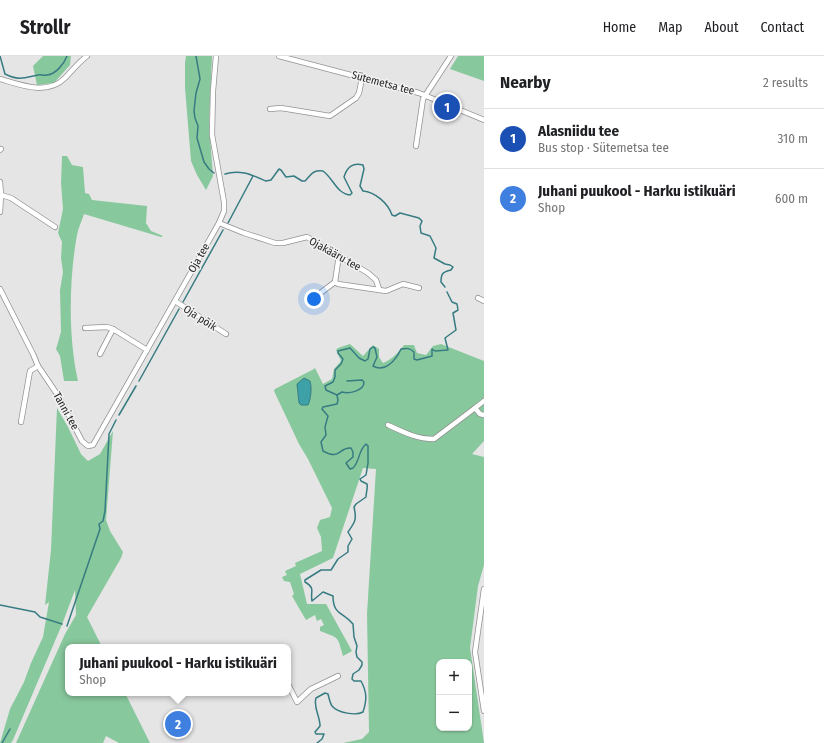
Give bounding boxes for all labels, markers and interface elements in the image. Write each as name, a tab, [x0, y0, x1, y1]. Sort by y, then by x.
text: Strollr	[20, 16, 70, 39]
text: Home	[603, 19, 636, 36]
text: Map	[658, 19, 682, 36]
text: About	[704, 19, 739, 36]
text: Contact	[761, 19, 804, 36]
street label: Sütemetsa tee	[350, 68, 416, 98]
text: Nearby	[500, 72, 551, 93]
text: 2 results	[763, 75, 808, 90]
pin: 1	[434, 92, 460, 122]
text: Alasniidu tee	[538, 122, 619, 140]
text: 1	[510, 131, 516, 146]
text: 310 m	[778, 131, 808, 146]
text: Bus stop · Sütemetsa tee	[538, 140, 669, 155]
text: Juhani puukool - Harku istikuäri	[538, 182, 736, 200]
text: 2	[510, 191, 516, 206]
text: 600 m	[775, 191, 808, 206]
text: Shop	[538, 200, 565, 215]
street label: Ojakääru tee	[307, 234, 363, 274]
street label: Oja tee	[185, 241, 213, 275]
your location	[304, 289, 324, 309]
street label: Oja põik	[181, 302, 220, 334]
street label: Tanni tee	[50, 390, 82, 432]
popup	[65, 644, 291, 696]
text: Juhani puukool - Harku istikuäri	[79, 654, 277, 672]
map controls	[436, 659, 472, 731]
button: +	[436, 659, 472, 695]
text: Shop	[79, 672, 106, 687]
button: −	[436, 695, 472, 731]
pin: 2	[165, 709, 191, 739]

